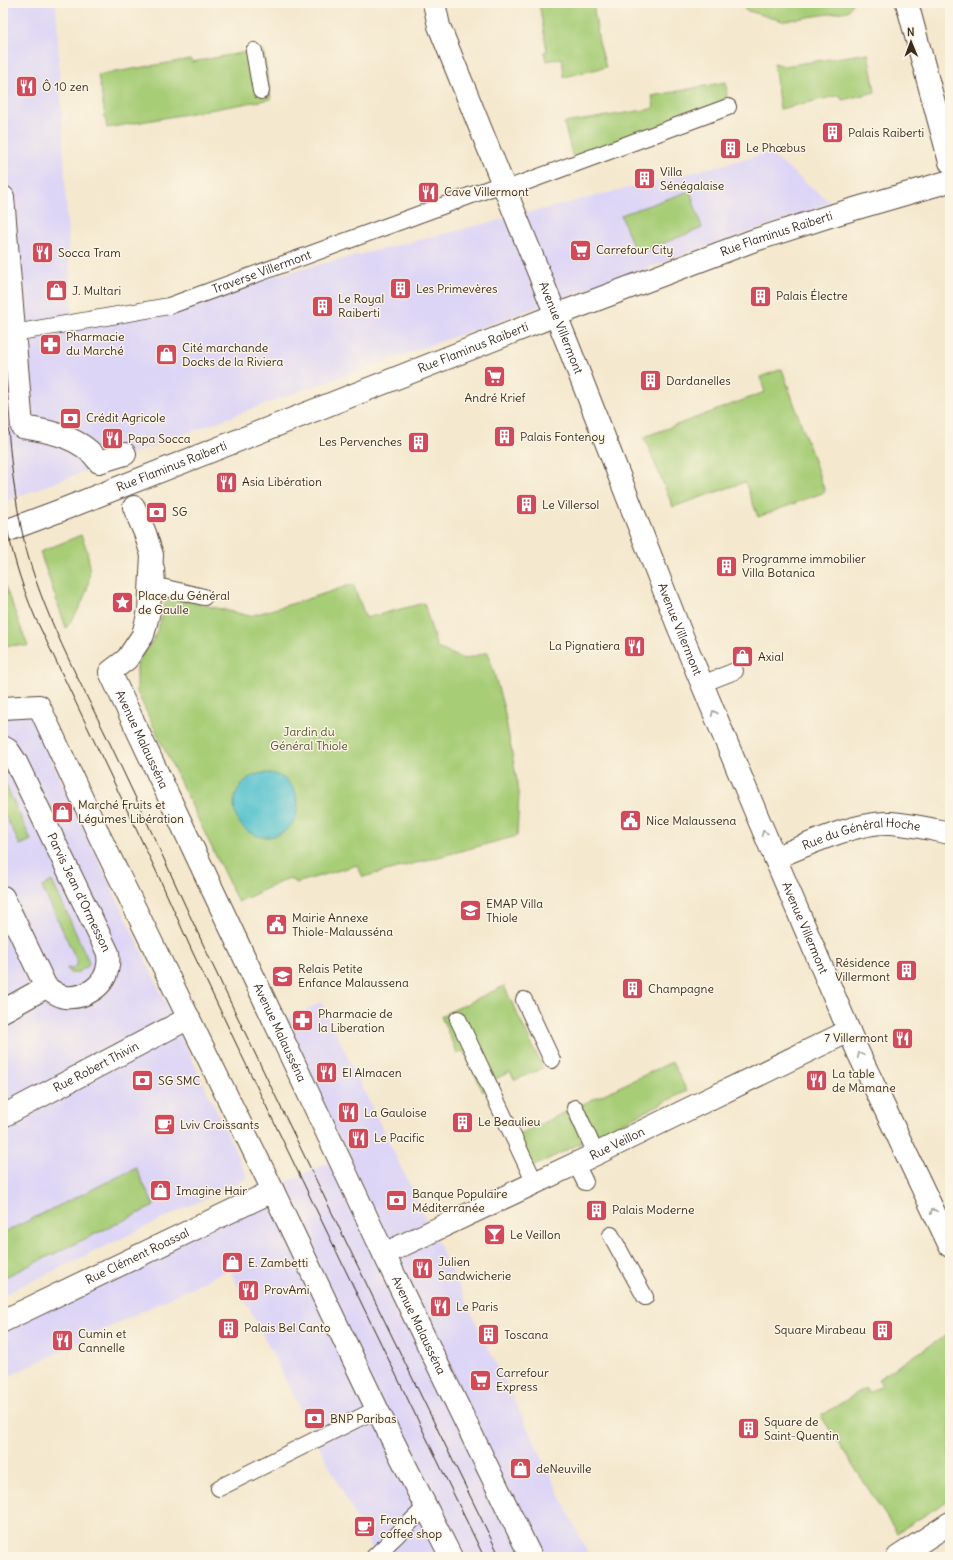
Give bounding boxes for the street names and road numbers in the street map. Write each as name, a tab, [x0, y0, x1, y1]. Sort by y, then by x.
street label: Rue Flaminus Raiberti	[718, 208, 834, 259]
street label: Traverse Villermont	[210, 247, 313, 297]
street label: Avenue Villermont	[536, 279, 587, 376]
street label: Rue Flaminus Raiberti	[416, 319, 530, 376]
street label: Rue Flaminus Raiberti	[114, 438, 229, 495]
street label: Avenue Villermont	[655, 581, 706, 677]
street label: Avenue Malausséna	[113, 688, 172, 791]
street label: Rue du Général Hoche	[800, 815, 922, 853]
street label: Parvis Jean d'Ormesson	[44, 830, 114, 954]
street label: Avenue Villermont	[779, 880, 832, 976]
street label: Avenue Malausséna	[251, 981, 310, 1084]
street label: Rue Robert Thivin	[50, 1038, 141, 1095]
street label: Rue Veillon	[587, 1124, 647, 1163]
street label: Rue Clément Roassal	[83, 1225, 191, 1287]
street label: Avenue Malausséna	[389, 1274, 449, 1377]

